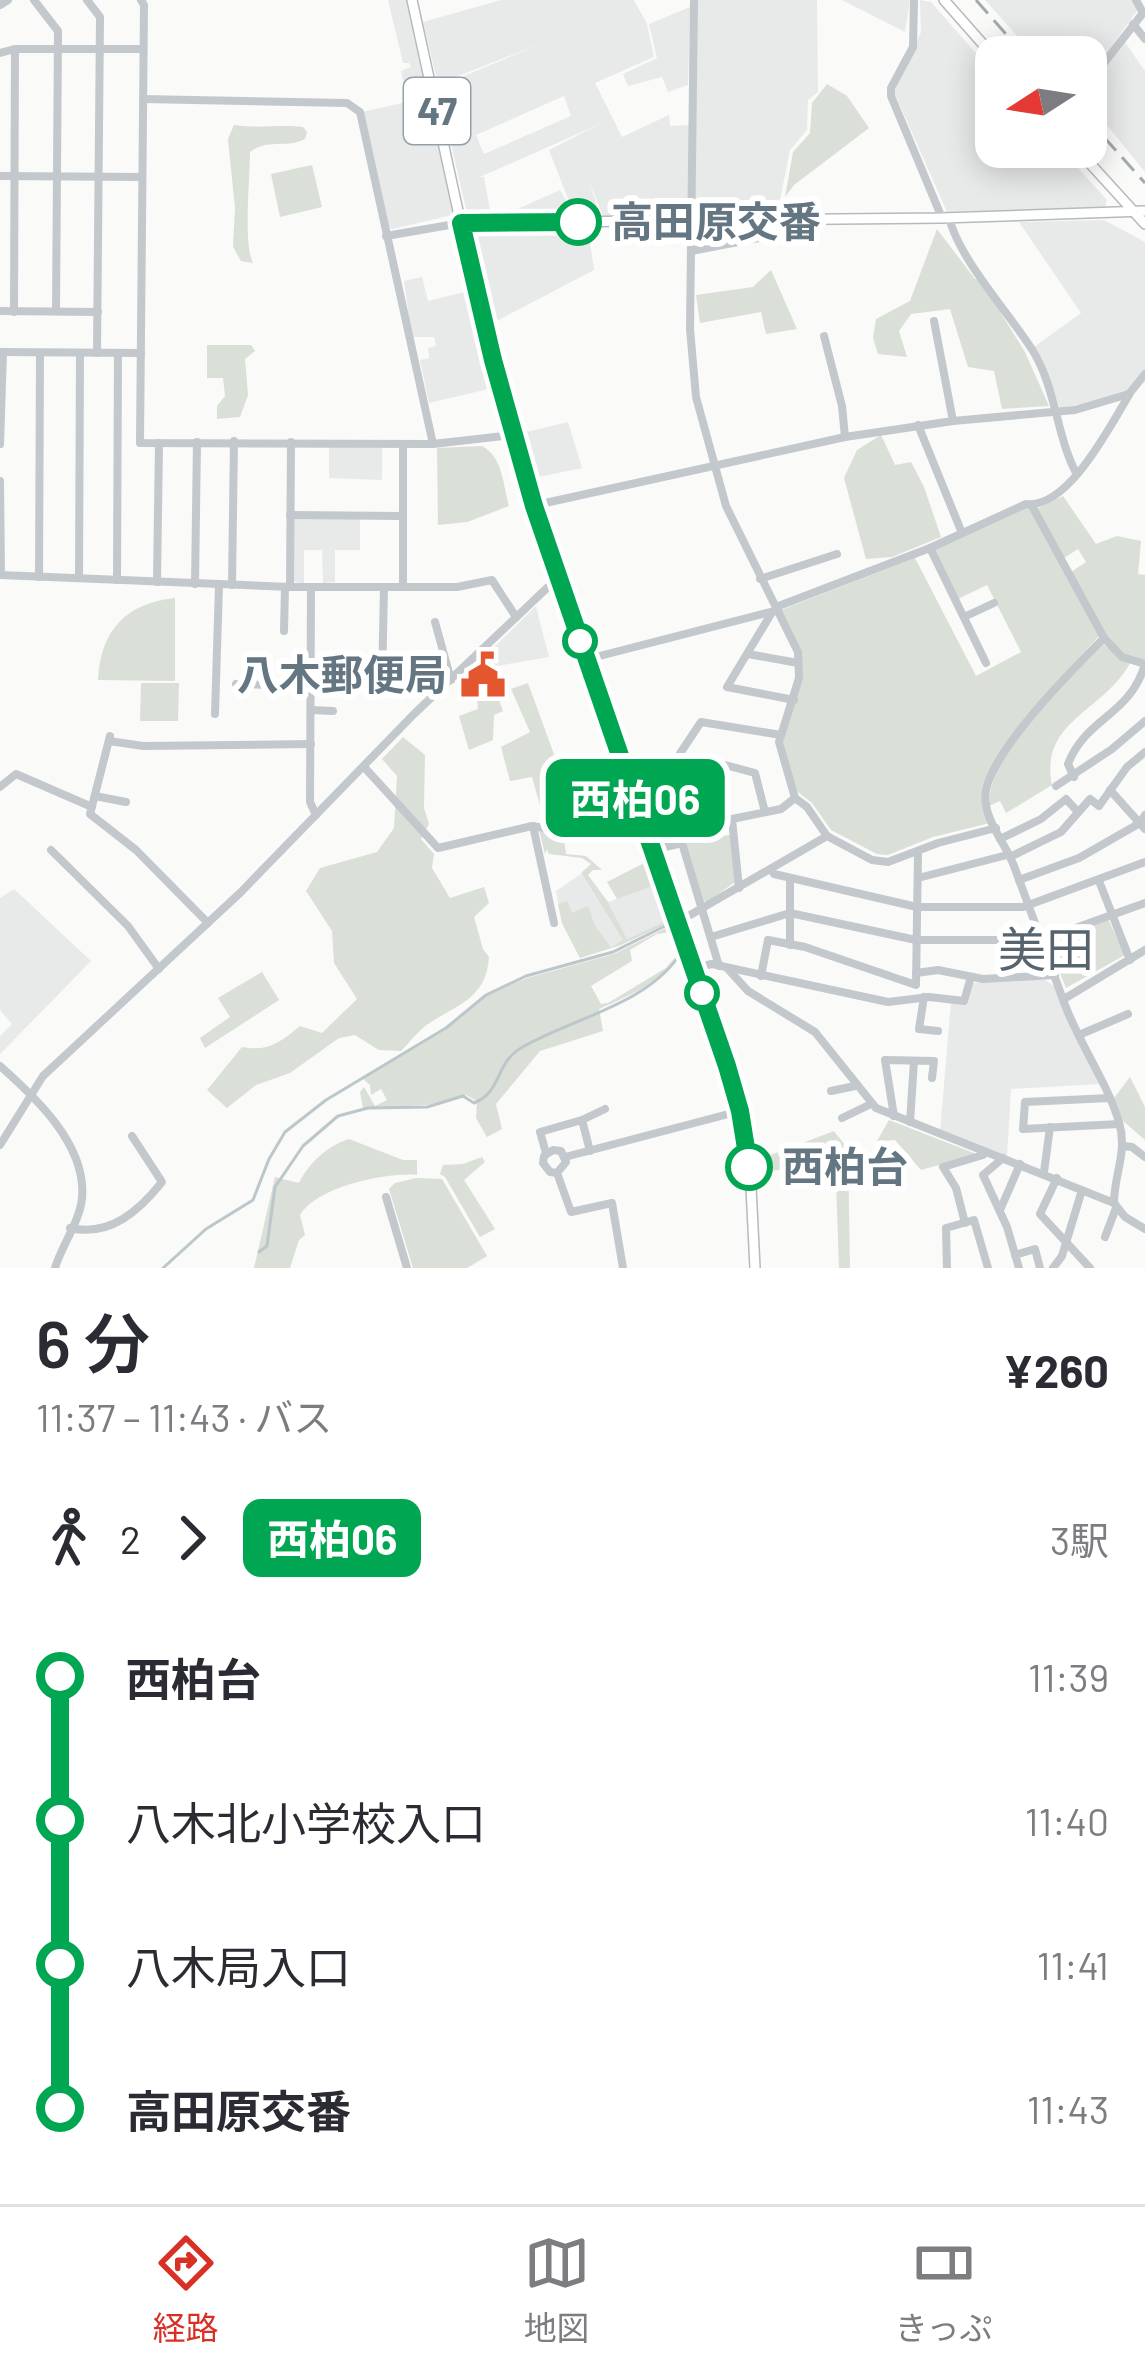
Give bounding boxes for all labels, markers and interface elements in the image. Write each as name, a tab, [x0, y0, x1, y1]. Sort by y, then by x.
north arrow	[975, 36, 1107, 168]
map controls	[975, 36, 1107, 168]
road number: 47	[404, 78, 470, 144]
place label: 高田原交番	[611, 195, 821, 245]
marker: 高田原交番	[556, 200, 600, 244]
unlabelled marker	[564, 625, 596, 657]
place label: 八木郵便局	[237, 648, 447, 698]
public building icon: 八木郵便局	[458, 650, 508, 700]
line badge: 西柏06	[551, 759, 719, 837]
text: 西柏06	[570, 773, 700, 823]
district label: 美田	[998, 919, 1094, 977]
unlabelled marker	[686, 977, 718, 1009]
place label: 西柏台	[782, 1140, 908, 1190]
marker: 西柏台	[727, 1145, 771, 1189]
text: 6 分	[36, 1302, 150, 1381]
text: ¥260	[1003, 1343, 1109, 1397]
text: 11:37 – 11:43 · バス	[36, 1393, 332, 1440]
icon: walk	[36, 1505, 102, 1571]
icon: forward	[159, 1505, 225, 1571]
text: 西柏06	[267, 1513, 397, 1563]
text: 2	[120, 1515, 141, 1562]
text: 3駅	[1050, 1516, 1109, 1563]
text: 西柏台	[126, 1651, 261, 1705]
text: 11:39	[1028, 1653, 1109, 1700]
text: 八木北小学校入口	[126, 1795, 486, 1849]
text: 11:40	[1025, 1797, 1109, 1844]
text: 八木局入口	[126, 1939, 351, 1993]
text: 11:41	[1037, 1941, 1109, 1988]
text: 高田原交番	[126, 2083, 351, 2137]
text: 11:43	[1027, 2085, 1109, 2132]
tab: 経路	[153, 2230, 219, 2350]
tab: 地図	[524, 2230, 590, 2350]
tab: きっぷ	[895, 2230, 992, 2350]

